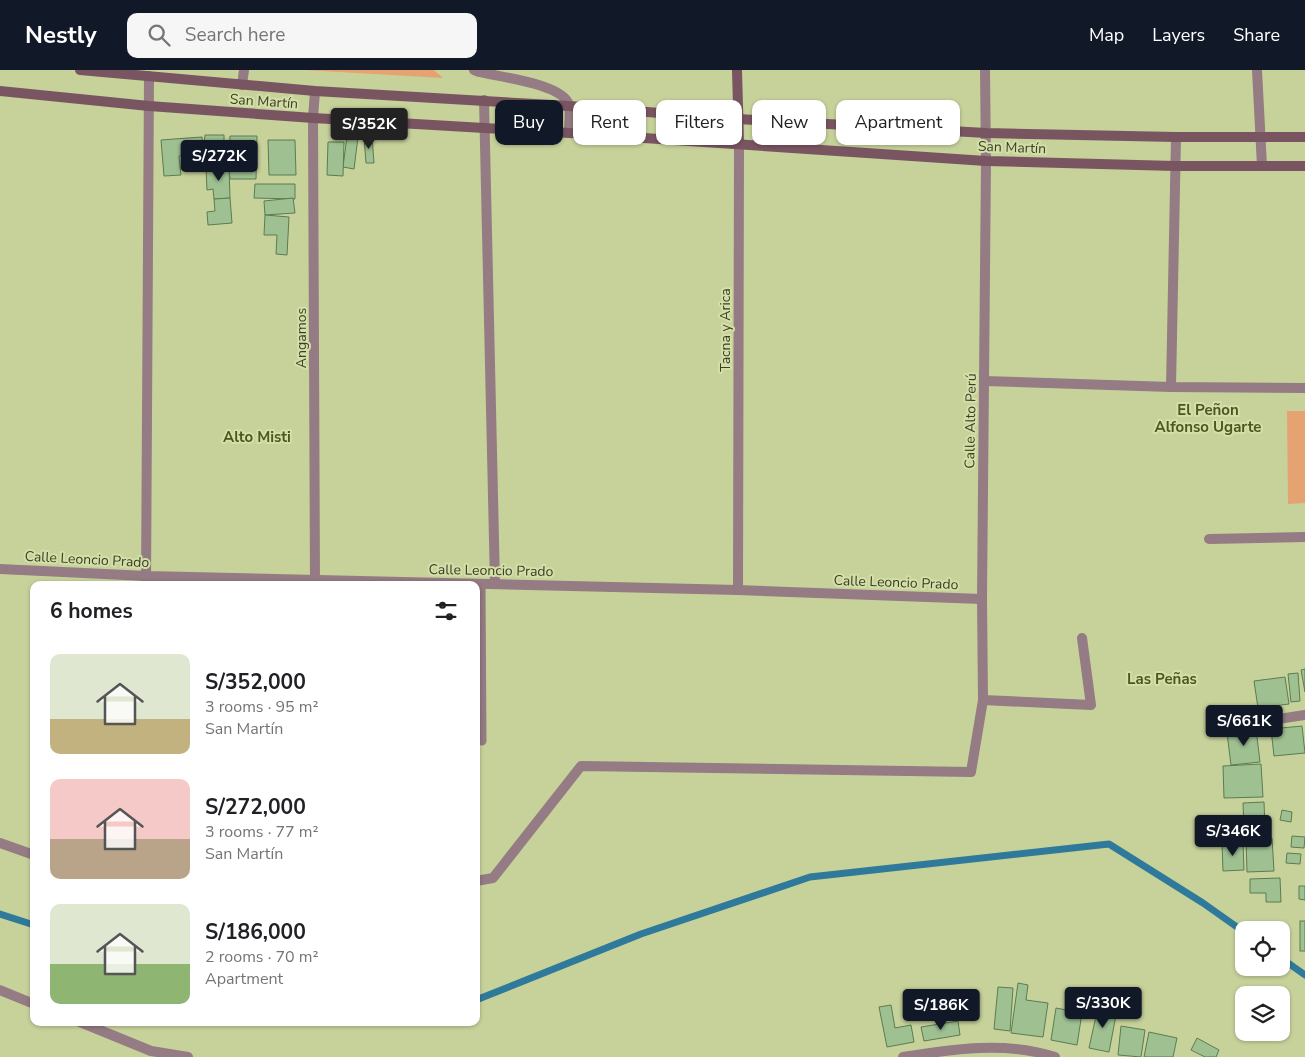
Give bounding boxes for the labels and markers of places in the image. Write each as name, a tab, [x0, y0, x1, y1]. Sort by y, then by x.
pin: S/352K	[328, 108, 410, 150]
pin: S/272K	[178, 140, 260, 182]
pin: S/661K	[1203, 704, 1285, 747]
pin: S/346K	[1192, 814, 1274, 857]
pin: S/330K	[1062, 986, 1144, 1029]
pin: S/186K	[900, 988, 982, 1031]

